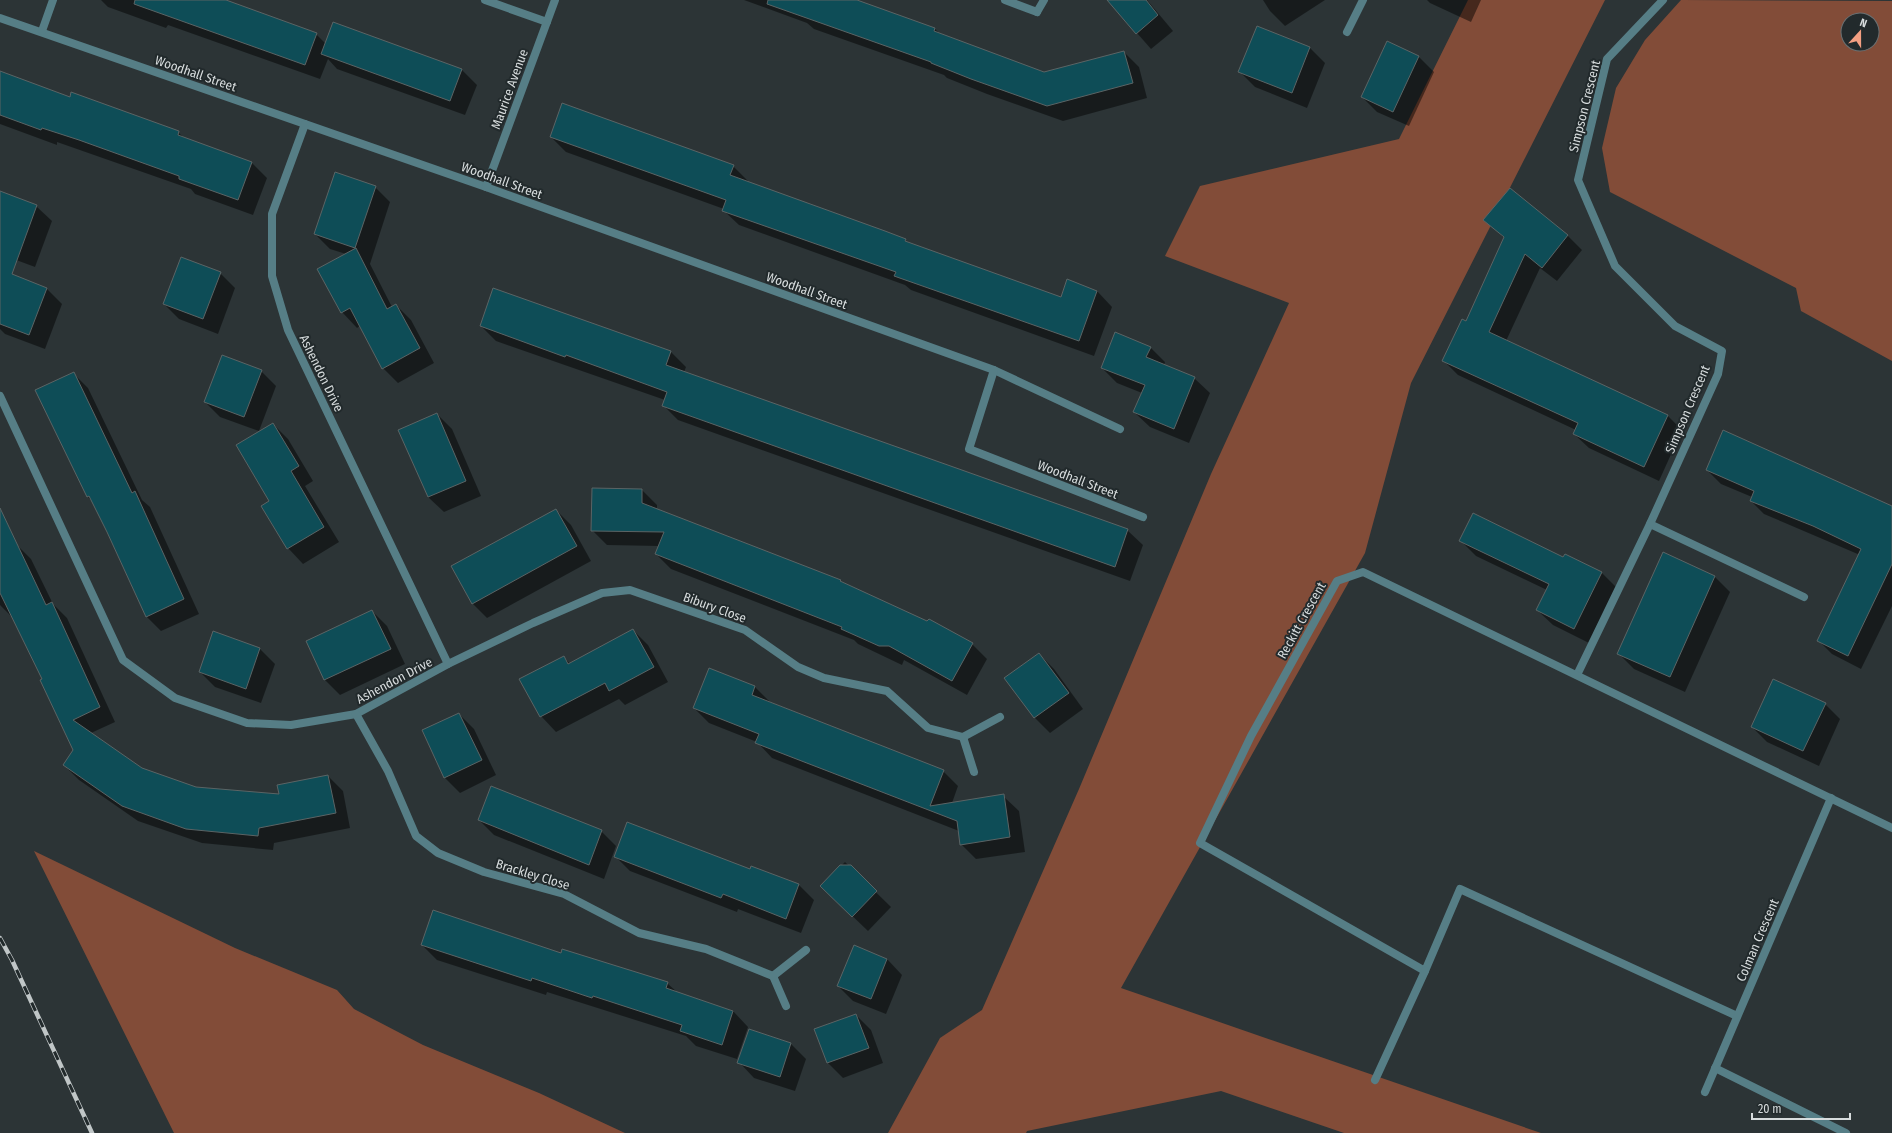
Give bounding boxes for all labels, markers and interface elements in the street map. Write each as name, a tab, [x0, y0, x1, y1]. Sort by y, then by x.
north arrow	[1840, 12, 1880, 52]
text: N	[1858, 16, 1869, 30]
street label: Maurice Avenue	[488, 47, 531, 131]
street label: Woodhall Street	[153, 53, 239, 95]
street label: Simpson Crescent	[1566, 58, 1603, 154]
street label: Woodhall Street	[459, 159, 545, 202]
street label: Woodhall Street	[764, 269, 850, 312]
street label: Ashendon Drive	[296, 332, 347, 414]
street label: Simpson Crescent	[1662, 362, 1713, 456]
street label: Woodhall Street	[1035, 457, 1121, 502]
street label: Reckitt Crescent	[1274, 579, 1329, 661]
street label: Bibury Close	[681, 589, 748, 626]
street label: Ashendon Drive	[354, 654, 435, 707]
street label: Brackley Close	[494, 856, 572, 893]
street label: Colman Crescent	[1733, 896, 1782, 984]
scale bar	[1752, 1095, 1850, 1121]
text: 20 m	[1758, 1102, 1782, 1116]

